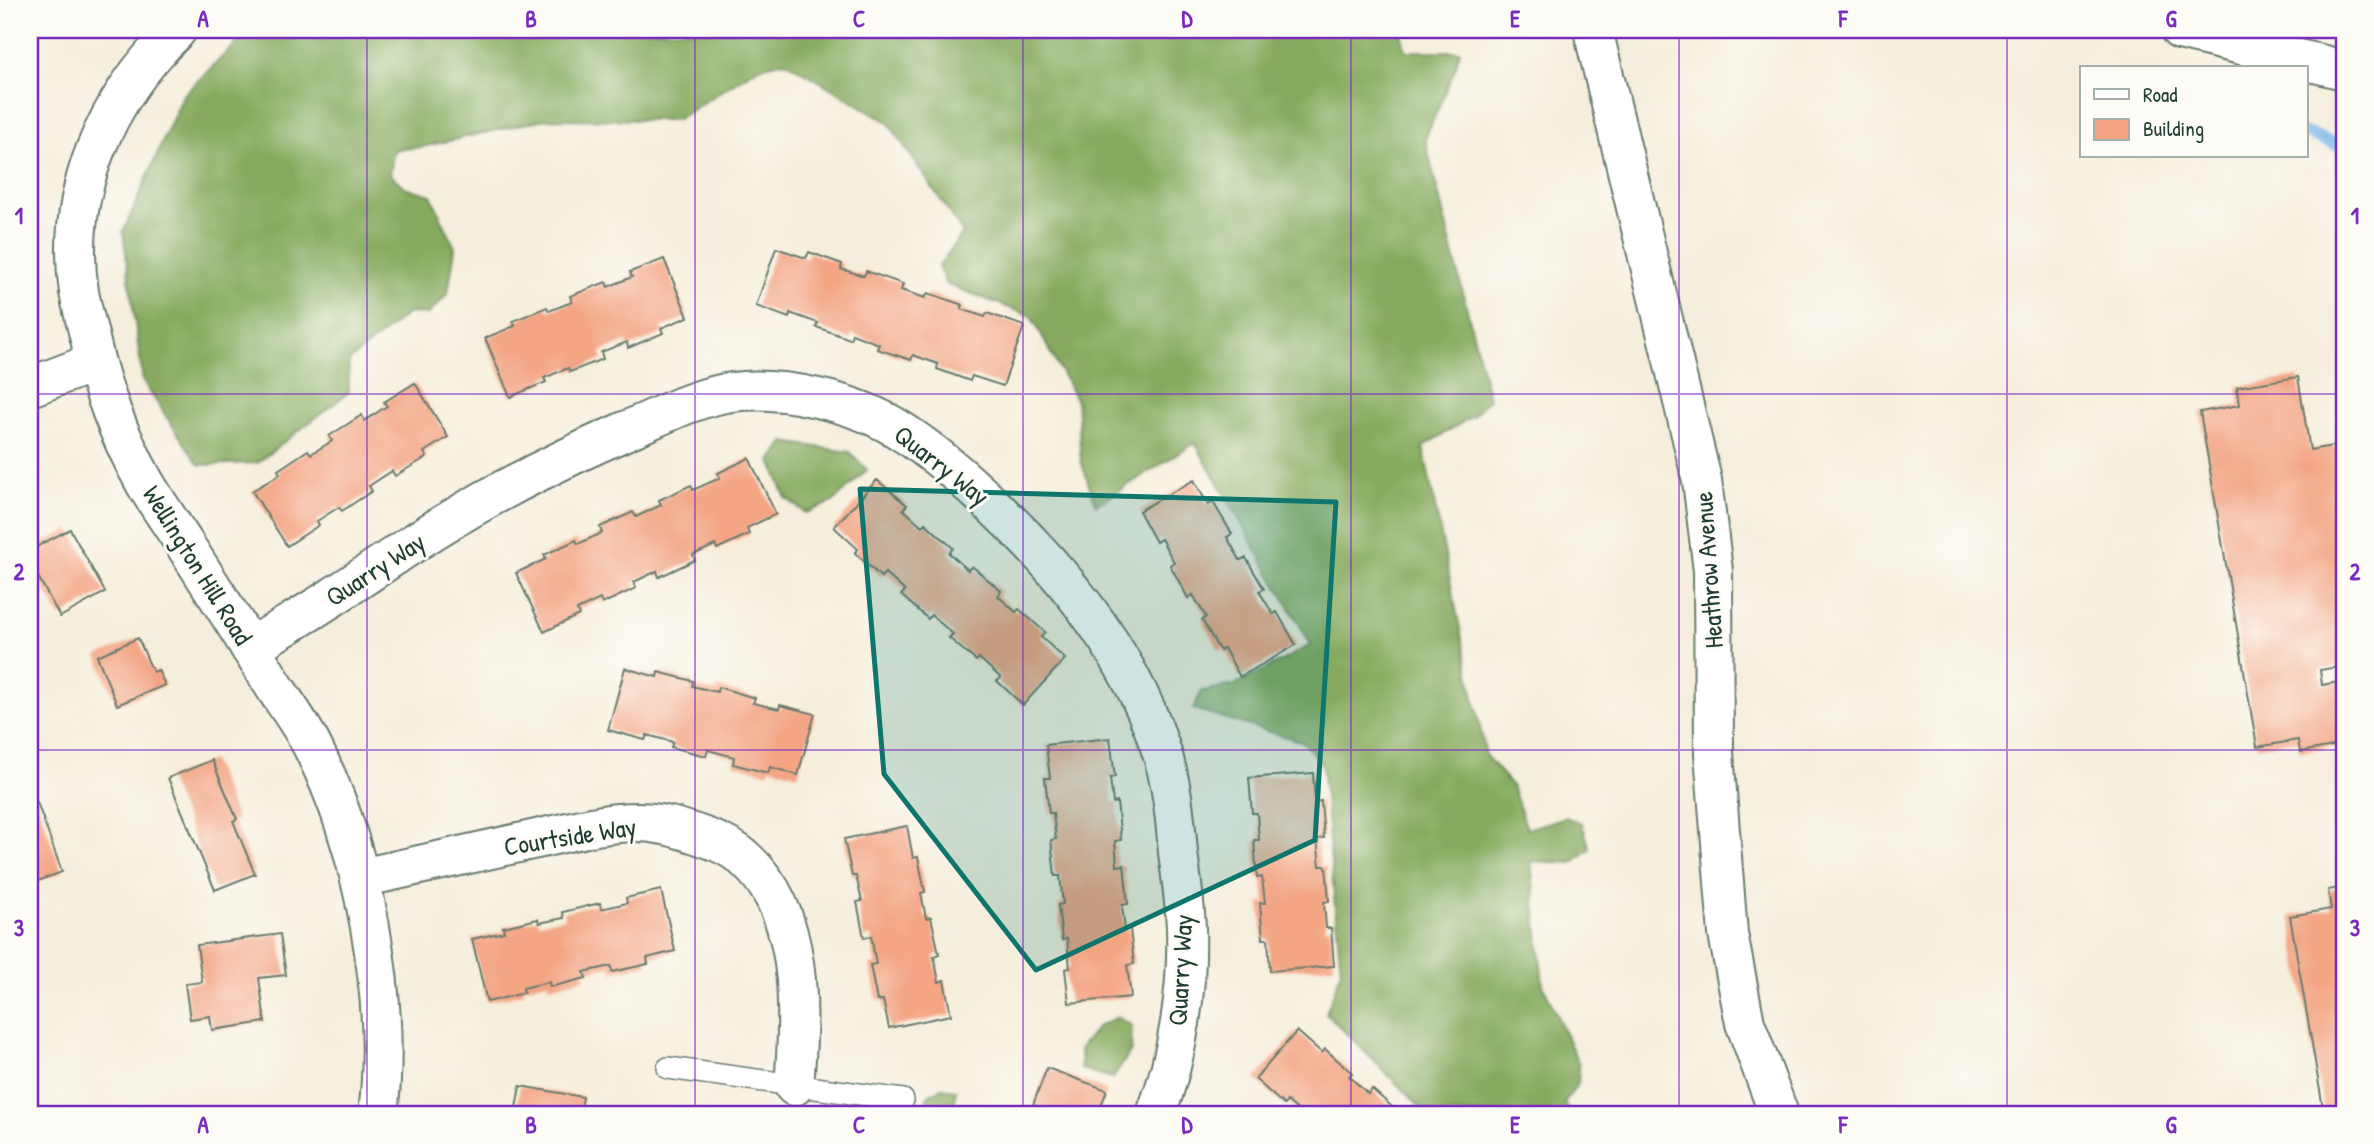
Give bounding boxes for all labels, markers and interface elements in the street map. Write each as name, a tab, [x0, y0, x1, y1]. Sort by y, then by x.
text: A	[197, 3, 209, 34]
text: B	[525, 3, 537, 34]
text: C	[853, 3, 865, 34]
text: D	[1182, 3, 1194, 34]
text: E	[1510, 3, 1521, 34]
text: F	[1838, 3, 1849, 34]
text: G	[2165, 3, 2177, 34]
legend	[2080, 66, 2308, 158]
text: Road	[2143, 80, 2177, 109]
text: Building	[2143, 114, 2204, 143]
text: 1	[15, 200, 23, 231]
text: 1	[2351, 200, 2359, 231]
street label: Quarry Way	[887, 417, 997, 513]
street label: Wellington Hill Road	[135, 479, 261, 651]
street label: Heathrow Avenue	[1685, 490, 1731, 650]
street label: Quarry Way	[319, 524, 431, 614]
text: 2	[14, 556, 25, 587]
text: 2	[2350, 556, 2361, 587]
street label: Courtside Way	[501, 808, 639, 864]
text: 3	[14, 912, 24, 943]
text: 3	[2350, 912, 2360, 943]
street label: Quarry Way	[1160, 913, 1200, 1027]
text: A	[197, 1109, 209, 1140]
text: B	[525, 1109, 537, 1140]
text: C	[853, 1109, 865, 1140]
text: D	[1182, 1109, 1194, 1140]
text: E	[1510, 1109, 1521, 1140]
text: F	[1838, 1109, 1849, 1140]
text: G	[2165, 1109, 2177, 1140]

